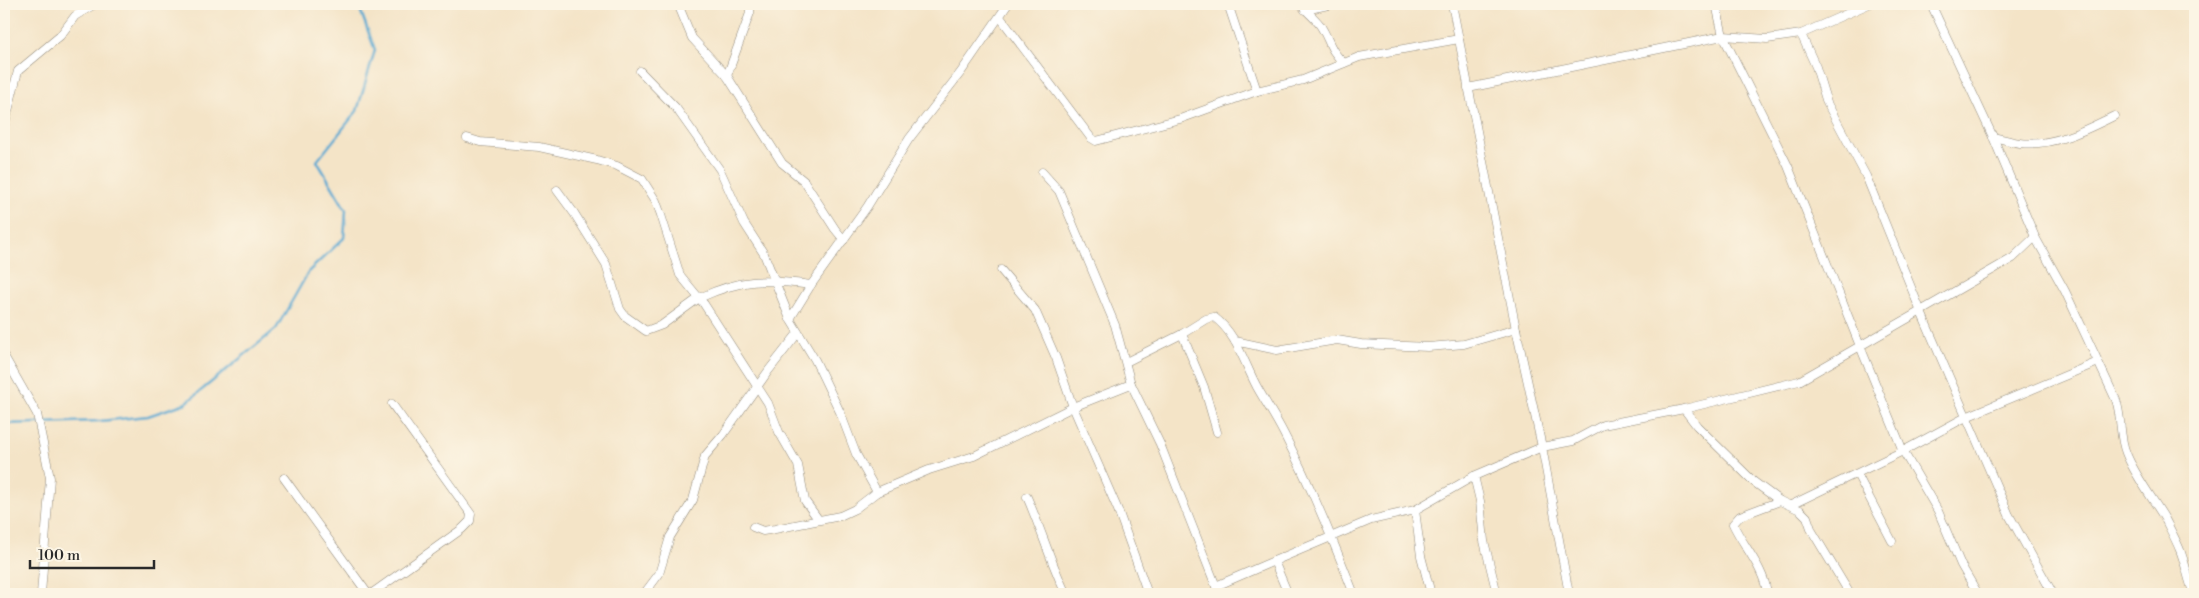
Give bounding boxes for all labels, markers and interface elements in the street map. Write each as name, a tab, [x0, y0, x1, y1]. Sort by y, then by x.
scale bar	[30, 538, 154, 570]
text: 100 m	[38, 546, 80, 565]

